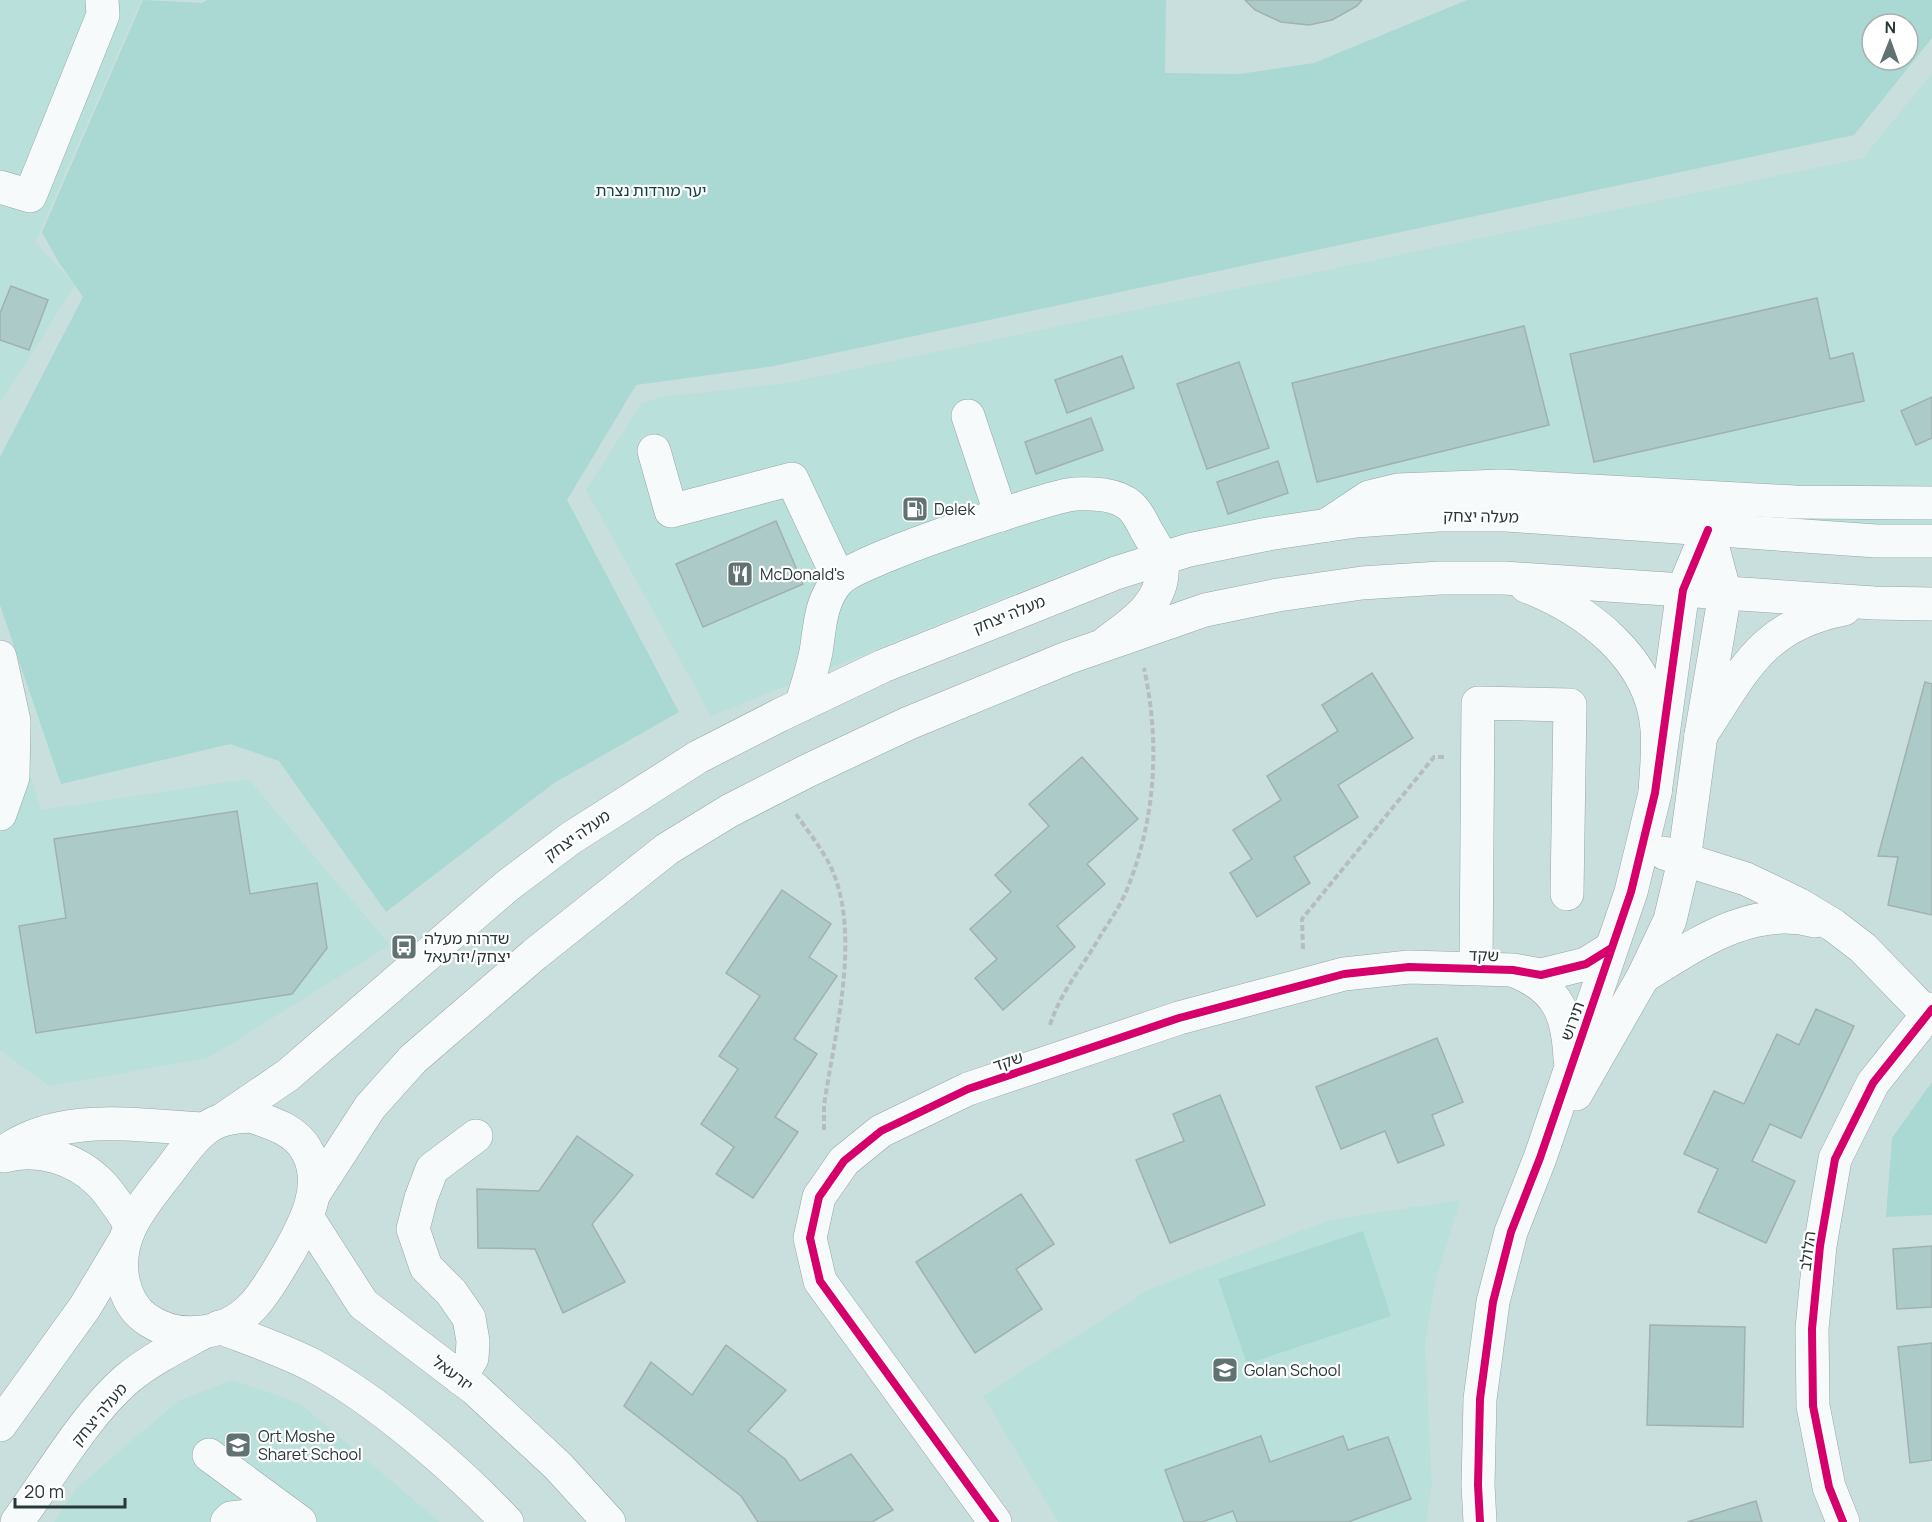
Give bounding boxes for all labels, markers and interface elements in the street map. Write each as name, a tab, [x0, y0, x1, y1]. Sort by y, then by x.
north arrow	[1860, 12, 1920, 72]
text: N	[1884, 16, 1896, 38]
park label: יער מורדות נצרת	[596, 179, 706, 201]
fuel station icon: Delek	[900, 494, 930, 524]
place label: Delek	[934, 498, 976, 520]
street label: מעלה יצחק	[1443, 504, 1519, 528]
restaurant icon: McDonald's	[725, 559, 755, 589]
place label: McDonald's	[760, 563, 845, 585]
street label: מעלה יצחק	[970, 590, 1048, 638]
street label: מעלה יצחק	[540, 804, 614, 866]
place label: שדרות מעלה יצחק/יזרעאל	[424, 927, 511, 967]
bus stop icon: שדרות מעלה יצחק/יזרעאל	[389, 932, 419, 962]
street label: שקד	[1468, 943, 1500, 967]
street label: תירוש	[1555, 998, 1589, 1044]
street label: שקד	[990, 1046, 1026, 1076]
street label: הלולב	[1794, 1230, 1820, 1272]
street label: יזרעאל	[428, 1350, 478, 1396]
school or university icon: Golan School	[1210, 1355, 1240, 1385]
place label: Golan School	[1244, 1359, 1341, 1381]
street label: מעלה יצחק	[66, 1378, 132, 1450]
place label: Ort Moshe Sharet School	[258, 1425, 362, 1465]
school or university icon: Ort Moshe Sharet School	[223, 1430, 253, 1460]
scale bar	[15, 1471, 124, 1509]
text: 20 m	[24, 1479, 64, 1503]

